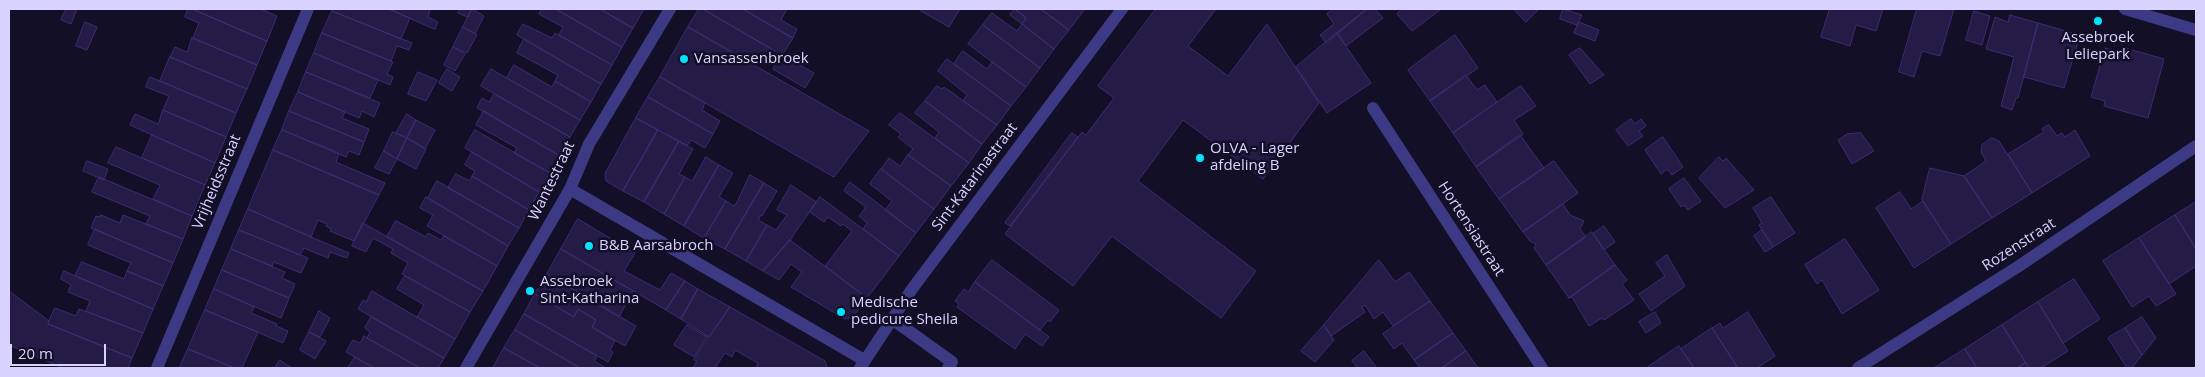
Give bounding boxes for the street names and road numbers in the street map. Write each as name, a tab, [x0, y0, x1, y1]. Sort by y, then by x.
street label: Sint-Katarinastraat	[928, 119, 1022, 235]
street label: Vrijheidsstraat	[189, 132, 245, 232]
street label: Wantestraat	[525, 138, 579, 224]
street label: Hortensiastraat	[1434, 178, 1508, 280]
street label: Rozenstraat	[1979, 215, 2059, 275]

